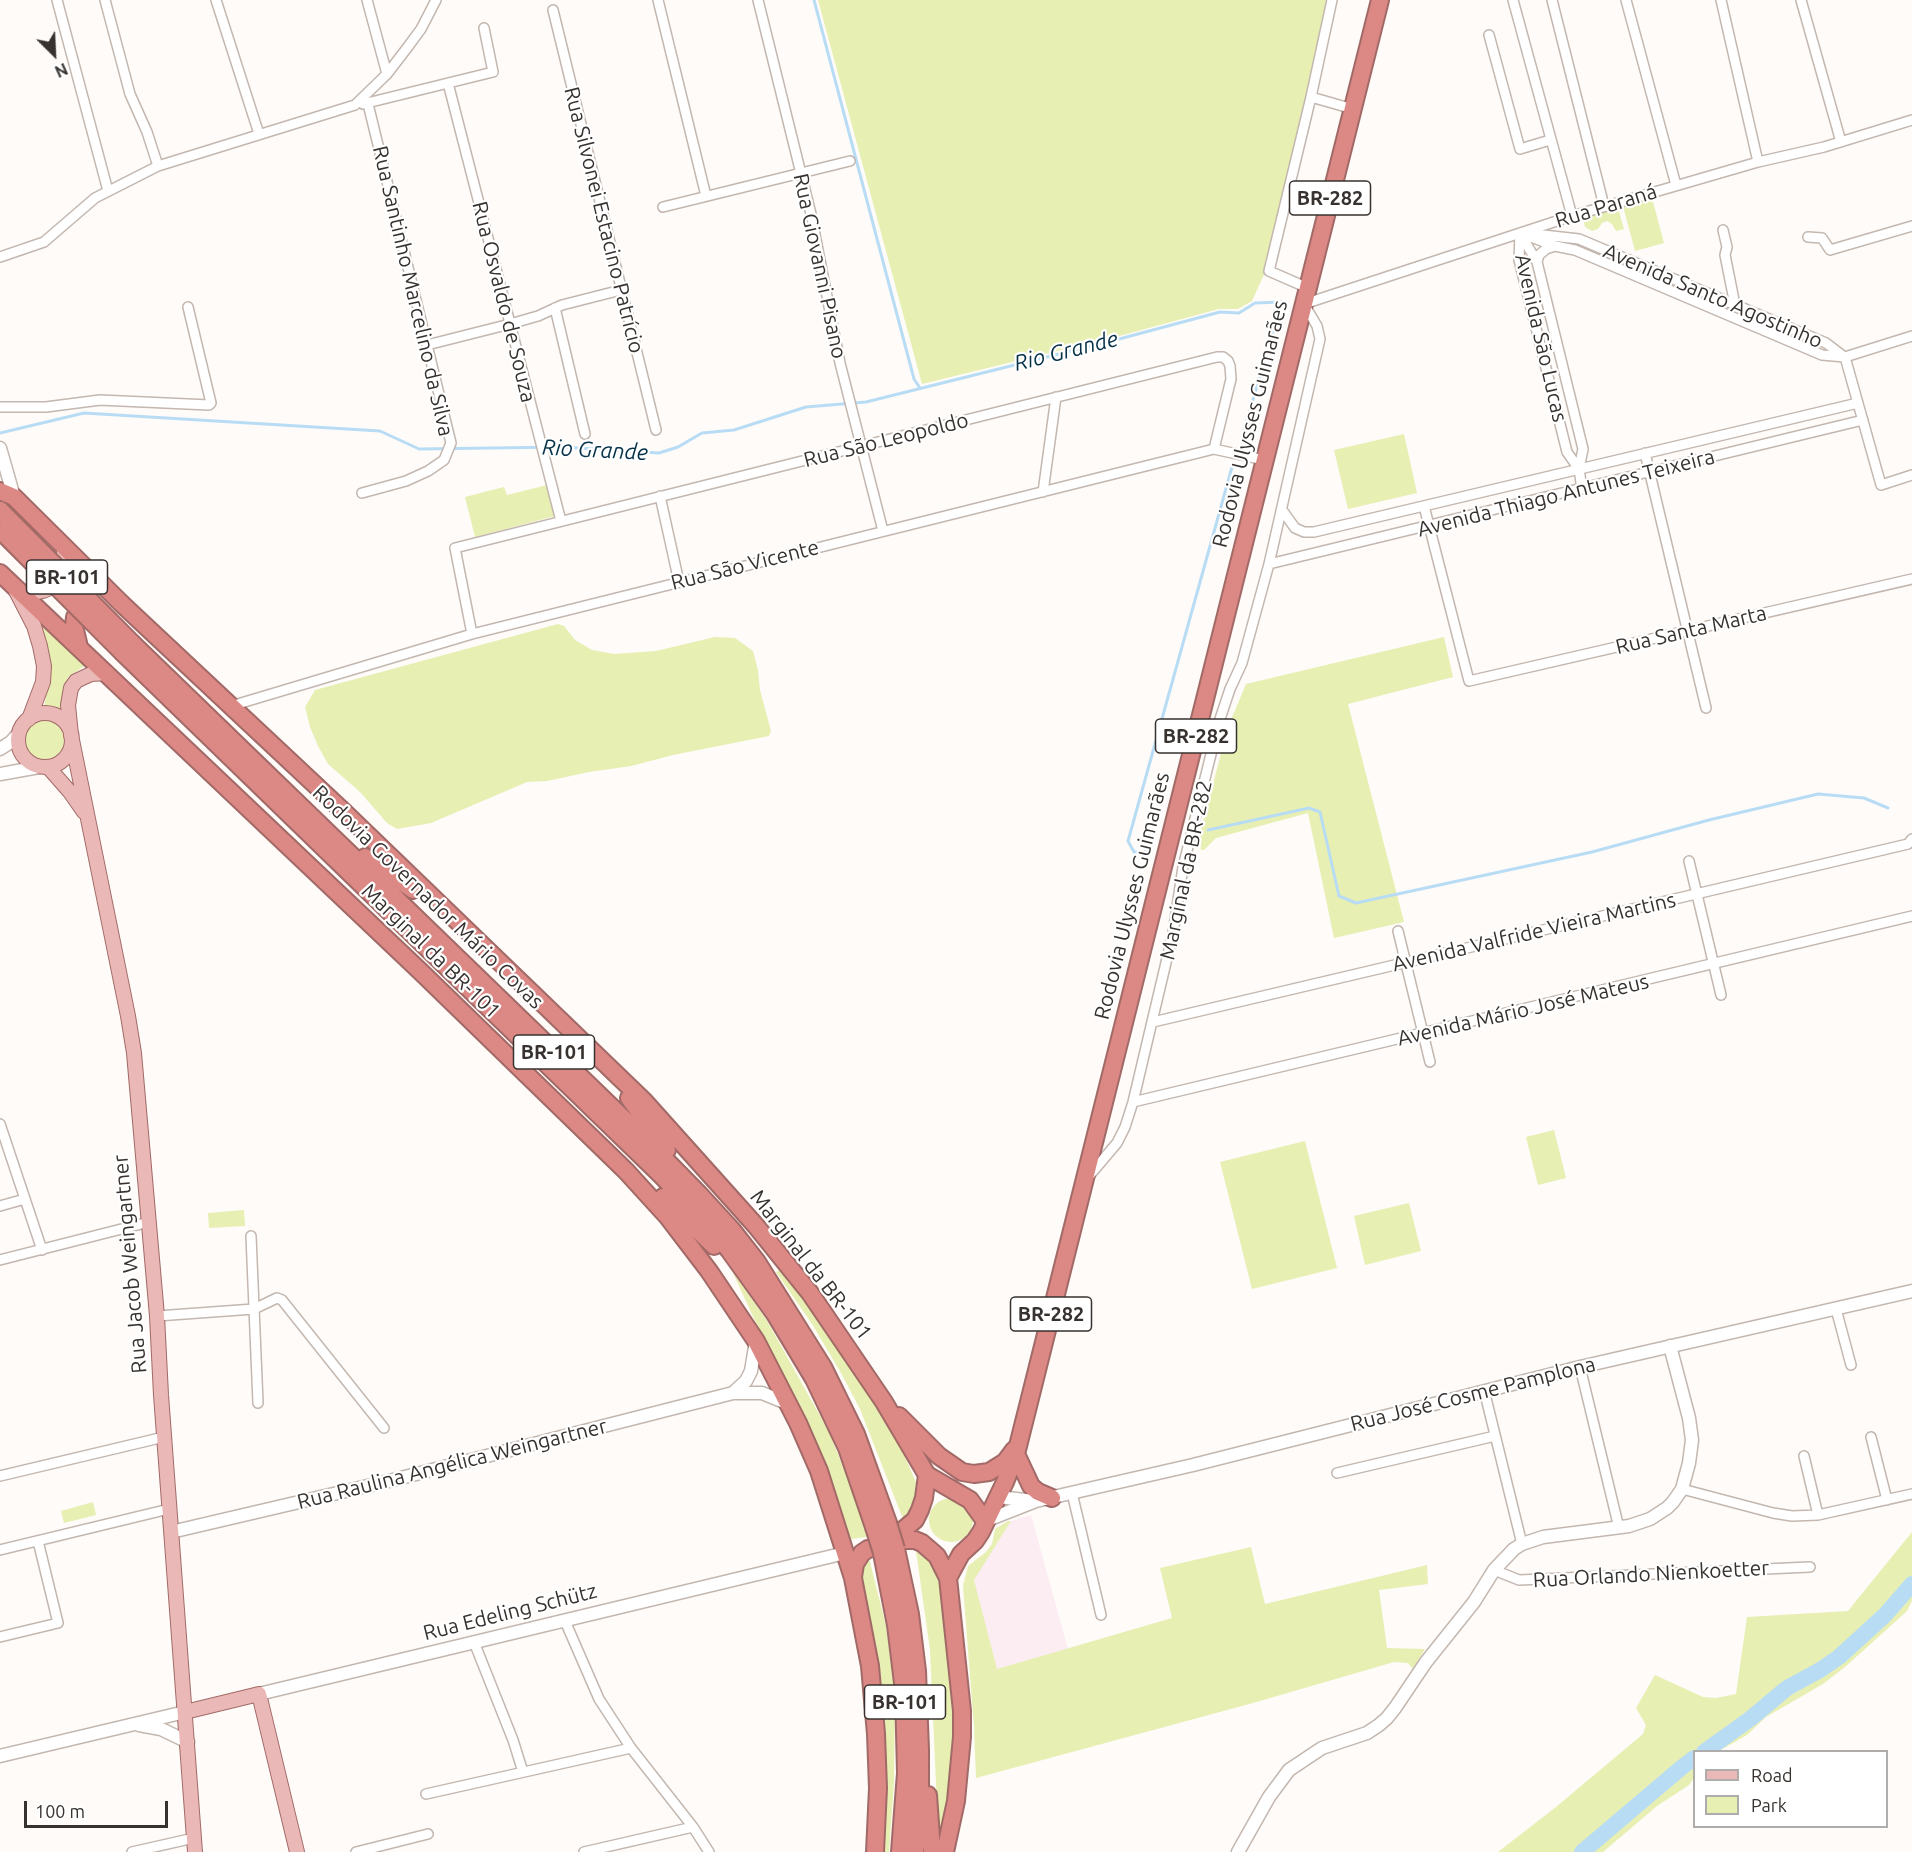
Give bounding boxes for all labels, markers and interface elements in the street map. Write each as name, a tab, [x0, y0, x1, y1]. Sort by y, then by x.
north arrow	[24, 24, 84, 84]
text: N	[52, 60, 70, 81]
street label: Rua Silvonei Estacino Patrício	[559, 84, 649, 356]
street label: Rua Santinho Marcelino da Silva	[367, 143, 459, 439]
street label: Rua Giovanni Pisano	[788, 171, 852, 361]
street label: Rua Paraná	[1552, 179, 1660, 233]
road number: BR-282	[1290, 181, 1370, 215]
street label: Rua Osvaldo de Souza	[467, 199, 541, 405]
street label: Avenida Santo Agostinho	[1599, 238, 1827, 354]
street label: Avenida São Lucas	[1509, 252, 1573, 424]
street label: Rodovia Ulysses Guimarães	[1207, 298, 1293, 550]
water label: Rio Grande	[1011, 325, 1121, 377]
street label: Rua São Leopoldo	[801, 407, 971, 473]
water label: Rio Grande	[541, 434, 649, 466]
street label: Avenida Thiago Antunes Teixeira	[1415, 444, 1717, 542]
street label: Rua São Vicente	[668, 534, 822, 596]
road number: BR-101	[26, 560, 107, 594]
street label: Rua Santa Marta	[1613, 600, 1769, 660]
road number: BR-282	[1156, 719, 1236, 753]
street label: Rodovia Ulysses Guimarães	[1089, 770, 1175, 1022]
street label: Marginal da BR-282	[1155, 778, 1217, 962]
street label: Rodovia Governador Mário Covas	[307, 780, 549, 1014]
street label: Marginal da BR-101	[356, 878, 506, 1024]
street label: Avenida Valfride Vieira Martins	[1390, 887, 1678, 977]
street label: Avenida Mário José Mateus	[1395, 969, 1651, 1051]
road number: BR-101	[514, 1035, 594, 1069]
street label: Rua Jacob Weingartner	[108, 1154, 152, 1374]
street label: Marginal da BR-101	[745, 1185, 877, 1345]
road number: BR-282	[1010, 1297, 1092, 1331]
street label: Rua José Cosme Pamplona	[1348, 1351, 1598, 1437]
street label: Rua Raulina Angélica Weingartner	[295, 1413, 609, 1515]
street label: Rua Orlando Nienkoetter	[1532, 1555, 1770, 1593]
street label: Rua Edeling Schütz	[420, 1578, 600, 1646]
road number: BR-101	[864, 1685, 946, 1719]
legend	[1693, 1750, 1888, 1828]
text: Road	[1751, 1765, 1793, 1785]
scale bar	[27, 1789, 171, 1827]
text: Park	[1751, 1795, 1787, 1815]
text: 100 m	[35, 1801, 85, 1821]

